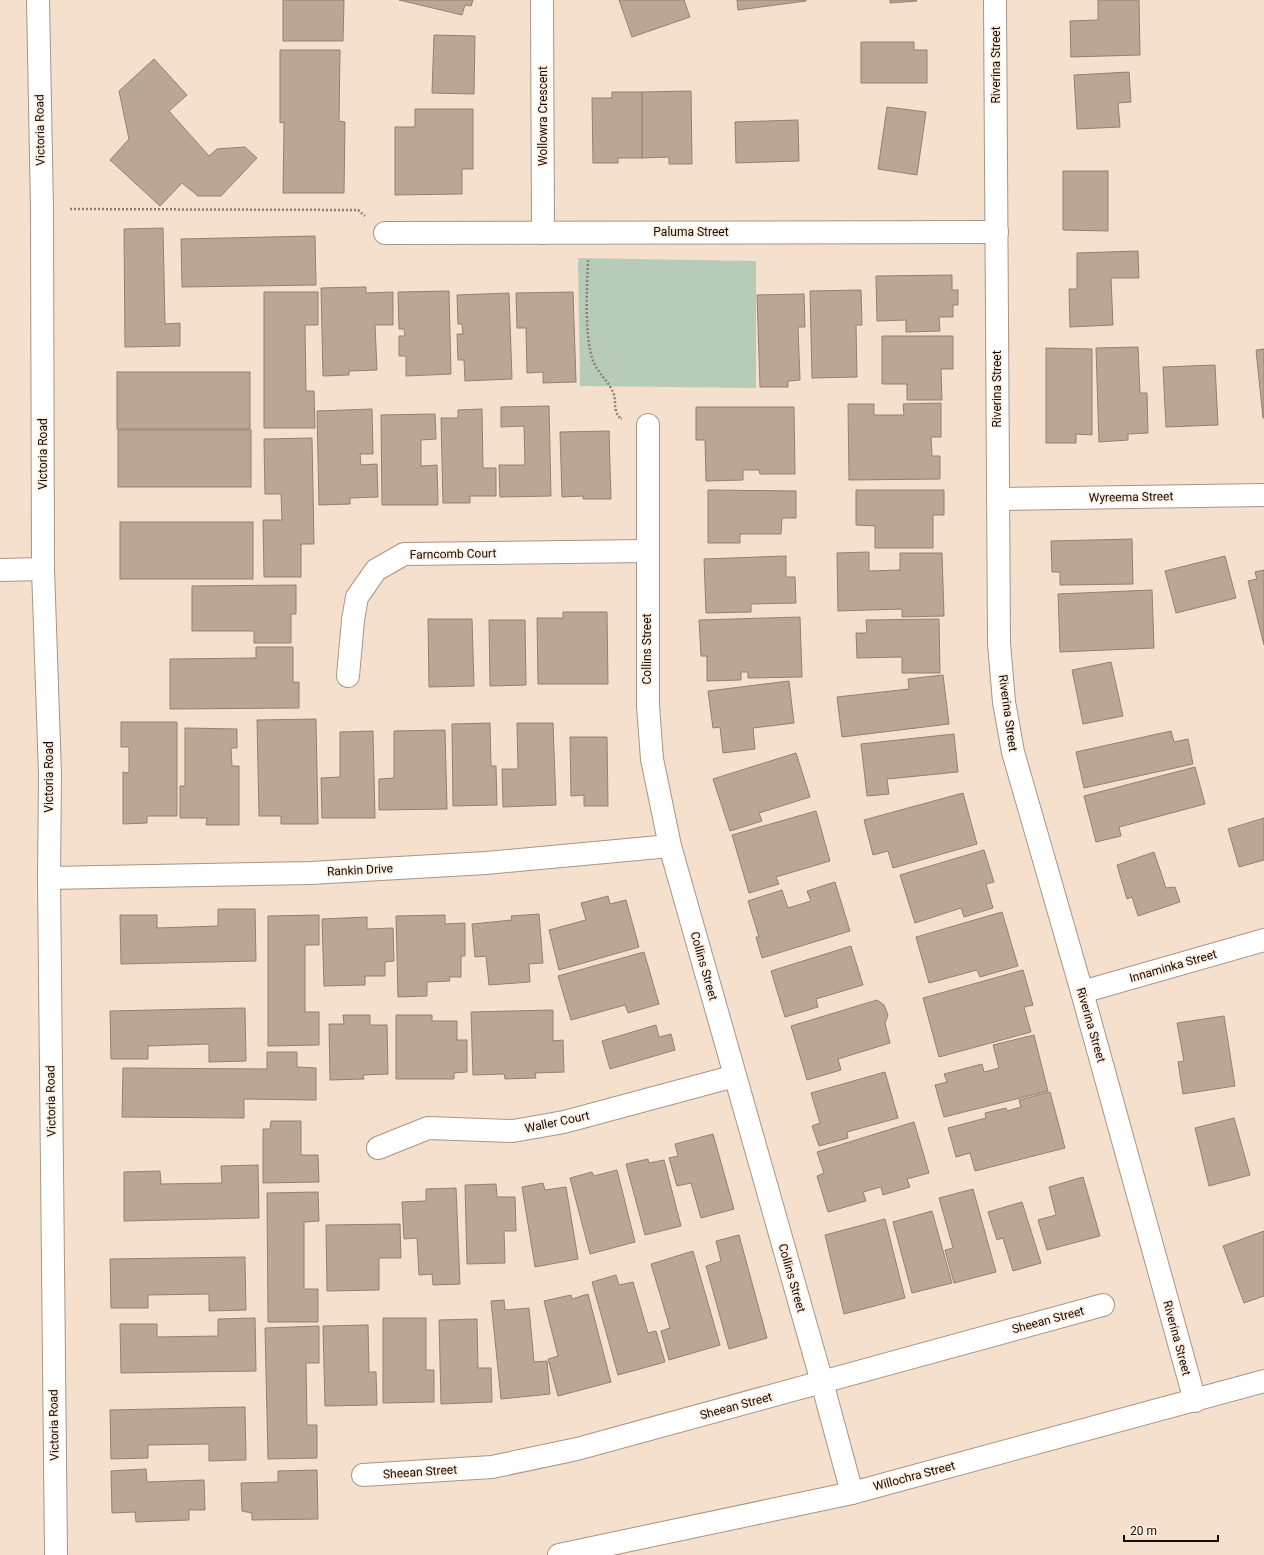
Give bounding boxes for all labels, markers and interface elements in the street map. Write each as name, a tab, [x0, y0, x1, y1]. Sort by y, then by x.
street label: Riverina Street	[989, 26, 1003, 104]
street label: Wollowra Crescent	[536, 66, 550, 166]
street label: Victoria Road	[32, 94, 48, 166]
street label: Paluma Street	[653, 225, 729, 239]
street label: Riverina Street	[990, 350, 1004, 428]
street label: Victoria Road	[36, 418, 50, 490]
street label: Wyreema Street	[1089, 489, 1174, 505]
street label: Farncomb Court	[410, 546, 496, 562]
street label: Collins Street	[640, 614, 654, 684]
street label: Riverina Street	[996, 674, 1020, 752]
street label: Victoria Road	[42, 741, 56, 813]
street label: Rankin Drive	[327, 861, 393, 879]
street label: Collins Street	[688, 930, 721, 1002]
street label: Innaminka Street	[1128, 947, 1218, 985]
street label: Riverina Street	[1074, 986, 1108, 1064]
street label: Victoria Road	[43, 1065, 59, 1137]
street label: Waller Court	[523, 1108, 591, 1136]
street label: Collins Street	[776, 1242, 809, 1314]
street label: Riverina Street	[1160, 1299, 1194, 1377]
street label: Sheean Street	[1010, 1304, 1086, 1336]
street label: Victoria Road	[46, 1389, 62, 1461]
street label: Sheean Street	[698, 1390, 774, 1422]
street label: Willochra Street	[872, 1458, 957, 1494]
street label: Sheean Street	[382, 1462, 458, 1482]
scale bar	[1124, 1517, 1218, 1543]
text: 20 m	[1130, 1524, 1157, 1538]

